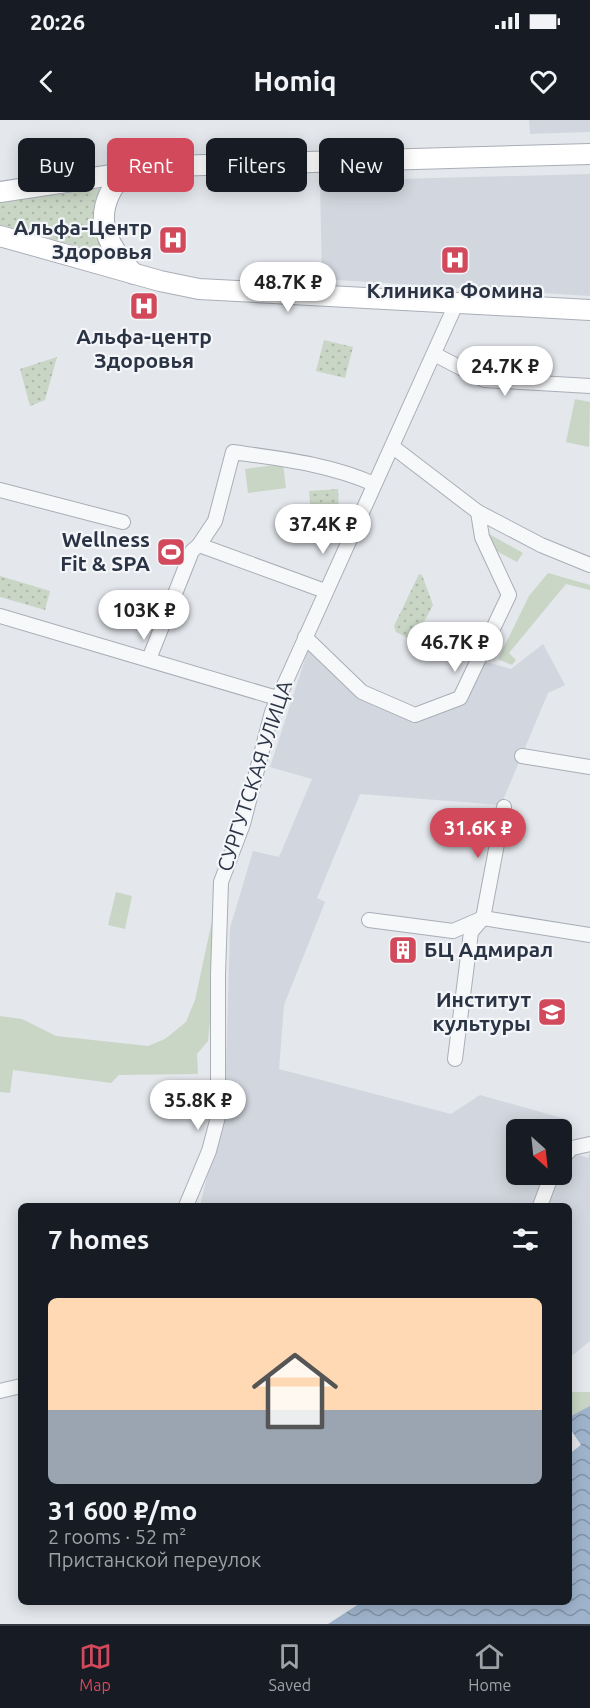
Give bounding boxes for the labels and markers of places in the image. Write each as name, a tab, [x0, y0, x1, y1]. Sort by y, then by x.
place label: Альфа-Центр Здоровья	[13, 215, 152, 263]
hospital icon: Альфа-Центр Здоровья	[157, 224, 189, 256]
hospital icon: Клиника Фомина	[439, 244, 471, 276]
pin: 48.7K ₽	[233, 262, 343, 313]
place label: Клиника Фомина	[367, 278, 543, 302]
hospital icon: Альфа-центр Здоровья	[128, 290, 160, 322]
place label: Альфа-центр Здоровья	[76, 324, 212, 372]
pin: 24.7K ₽	[450, 346, 560, 397]
pin: 37.4K ₽	[268, 504, 378, 555]
place label: Wellness Fit & SPA	[60, 527, 150, 575]
sports icon: Wellness Fit & SPA	[155, 536, 187, 568]
pin: 103K ₽	[95, 590, 193, 641]
pin: 46.7K ₽	[400, 622, 510, 673]
pin: 31.6K ₽	[423, 808, 533, 859]
building icon: БЦ Адмирал	[387, 934, 419, 966]
place label: БЦ Адмирал	[424, 937, 553, 961]
place label: Институт культуры	[432, 987, 531, 1035]
school or university icon: Институт культуры	[536, 996, 568, 1028]
pin: 35.8K ₽	[143, 1080, 253, 1131]

